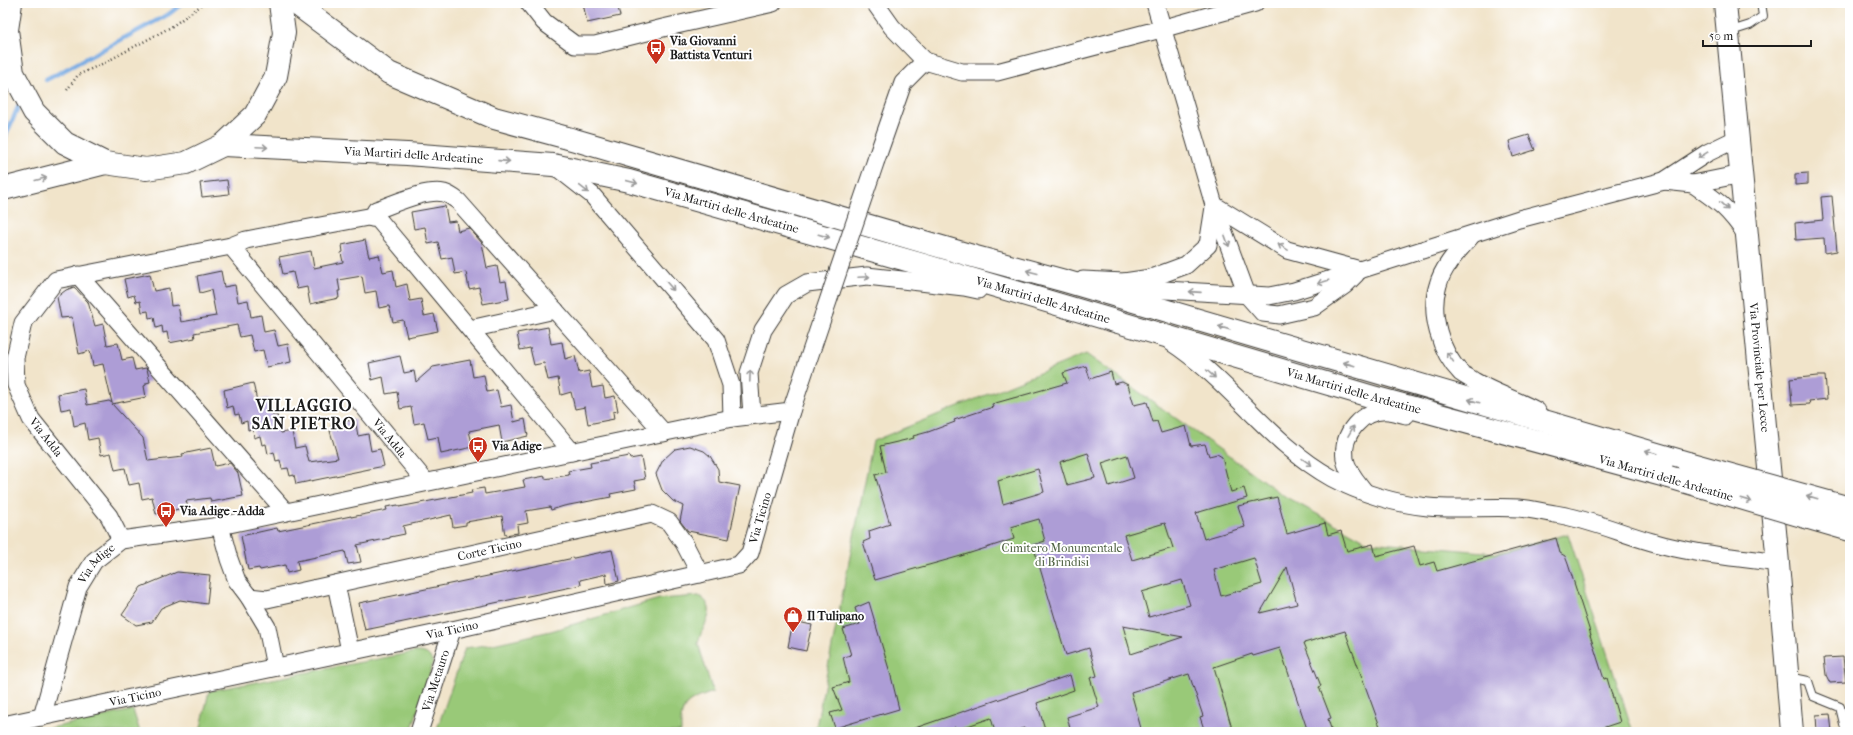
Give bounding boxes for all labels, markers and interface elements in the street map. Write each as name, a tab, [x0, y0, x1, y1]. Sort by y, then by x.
scale bar	[1703, 22, 1811, 48]
text: 50 m	[1709, 29, 1733, 43]
place label: Via Giovanni Battista Venturi	[669, 34, 752, 62]
bus stop icon: Via Giovanni Battista Venturi	[645, 37, 667, 65]
one-way arrow	[255, 143, 268, 150]
street label: Via Martiri delle Ardeatine	[343, 144, 484, 167]
one-way arrow	[1697, 152, 1709, 160]
one-way arrow	[497, 157, 510, 165]
one-way arrow	[34, 175, 47, 182]
one-way arrow	[625, 179, 638, 186]
street label: Via Martiri delle Ardeatine	[662, 184, 801, 236]
one-way arrow	[578, 185, 589, 193]
one-way arrow	[1718, 202, 1729, 211]
one-way arrow	[817, 233, 830, 240]
one-way arrow	[1224, 235, 1232, 247]
one-way arrow	[1277, 243, 1289, 251]
one-way arrow	[1026, 268, 1039, 275]
one-way arrow	[857, 273, 870, 280]
street label: Via Martiri delle Ardeatine	[973, 273, 1112, 326]
one-way arrow	[1316, 279, 1329, 286]
one-way arrow	[665, 281, 674, 291]
one-way arrow	[1189, 288, 1202, 295]
street label: Via Provinciale per Lecce	[1746, 301, 1773, 433]
one-way arrow	[1218, 324, 1231, 331]
one-way arrow	[1446, 352, 1454, 363]
one-way arrow	[1343, 360, 1356, 367]
street label: Via Martiri delle Ardeatine	[1284, 365, 1423, 417]
one-way arrow	[1206, 369, 1217, 378]
one-way arrow	[746, 370, 754, 383]
district label: VILLAGGIO SAN PIETRO	[252, 396, 356, 433]
one-way arrow	[1468, 397, 1481, 404]
street label: Via Adda	[26, 414, 66, 460]
street label: Via Adda	[369, 415, 410, 460]
one-way arrow	[1348, 425, 1356, 437]
bus stop icon: Via Adige	[467, 435, 489, 463]
place label: Via Adige	[491, 439, 542, 454]
one-way arrow	[1645, 448, 1658, 455]
street label: Via Martiri delle Ardeatine	[1596, 452, 1735, 504]
one-way arrow	[1301, 458, 1312, 466]
street label: Via Ticino	[746, 491, 774, 546]
one-way arrow	[1806, 493, 1819, 500]
one-way arrow	[1740, 497, 1753, 504]
bus stop icon: Via Adige - Adda	[155, 500, 177, 528]
place label: Via Adige - Adda	[179, 504, 265, 519]
street label: Corte Ticino	[456, 536, 523, 564]
street label: Via Adige	[74, 540, 118, 587]
park label: Cimitero Monumentale di Brindisi	[1001, 541, 1123, 569]
shop icon: Il Tulipano	[782, 605, 804, 633]
place label: Il Tulipano	[807, 609, 864, 624]
street label: Via Ticino	[424, 617, 479, 642]
street label: Via Metauro	[419, 648, 452, 714]
street label: Via Ticino	[107, 685, 162, 710]

